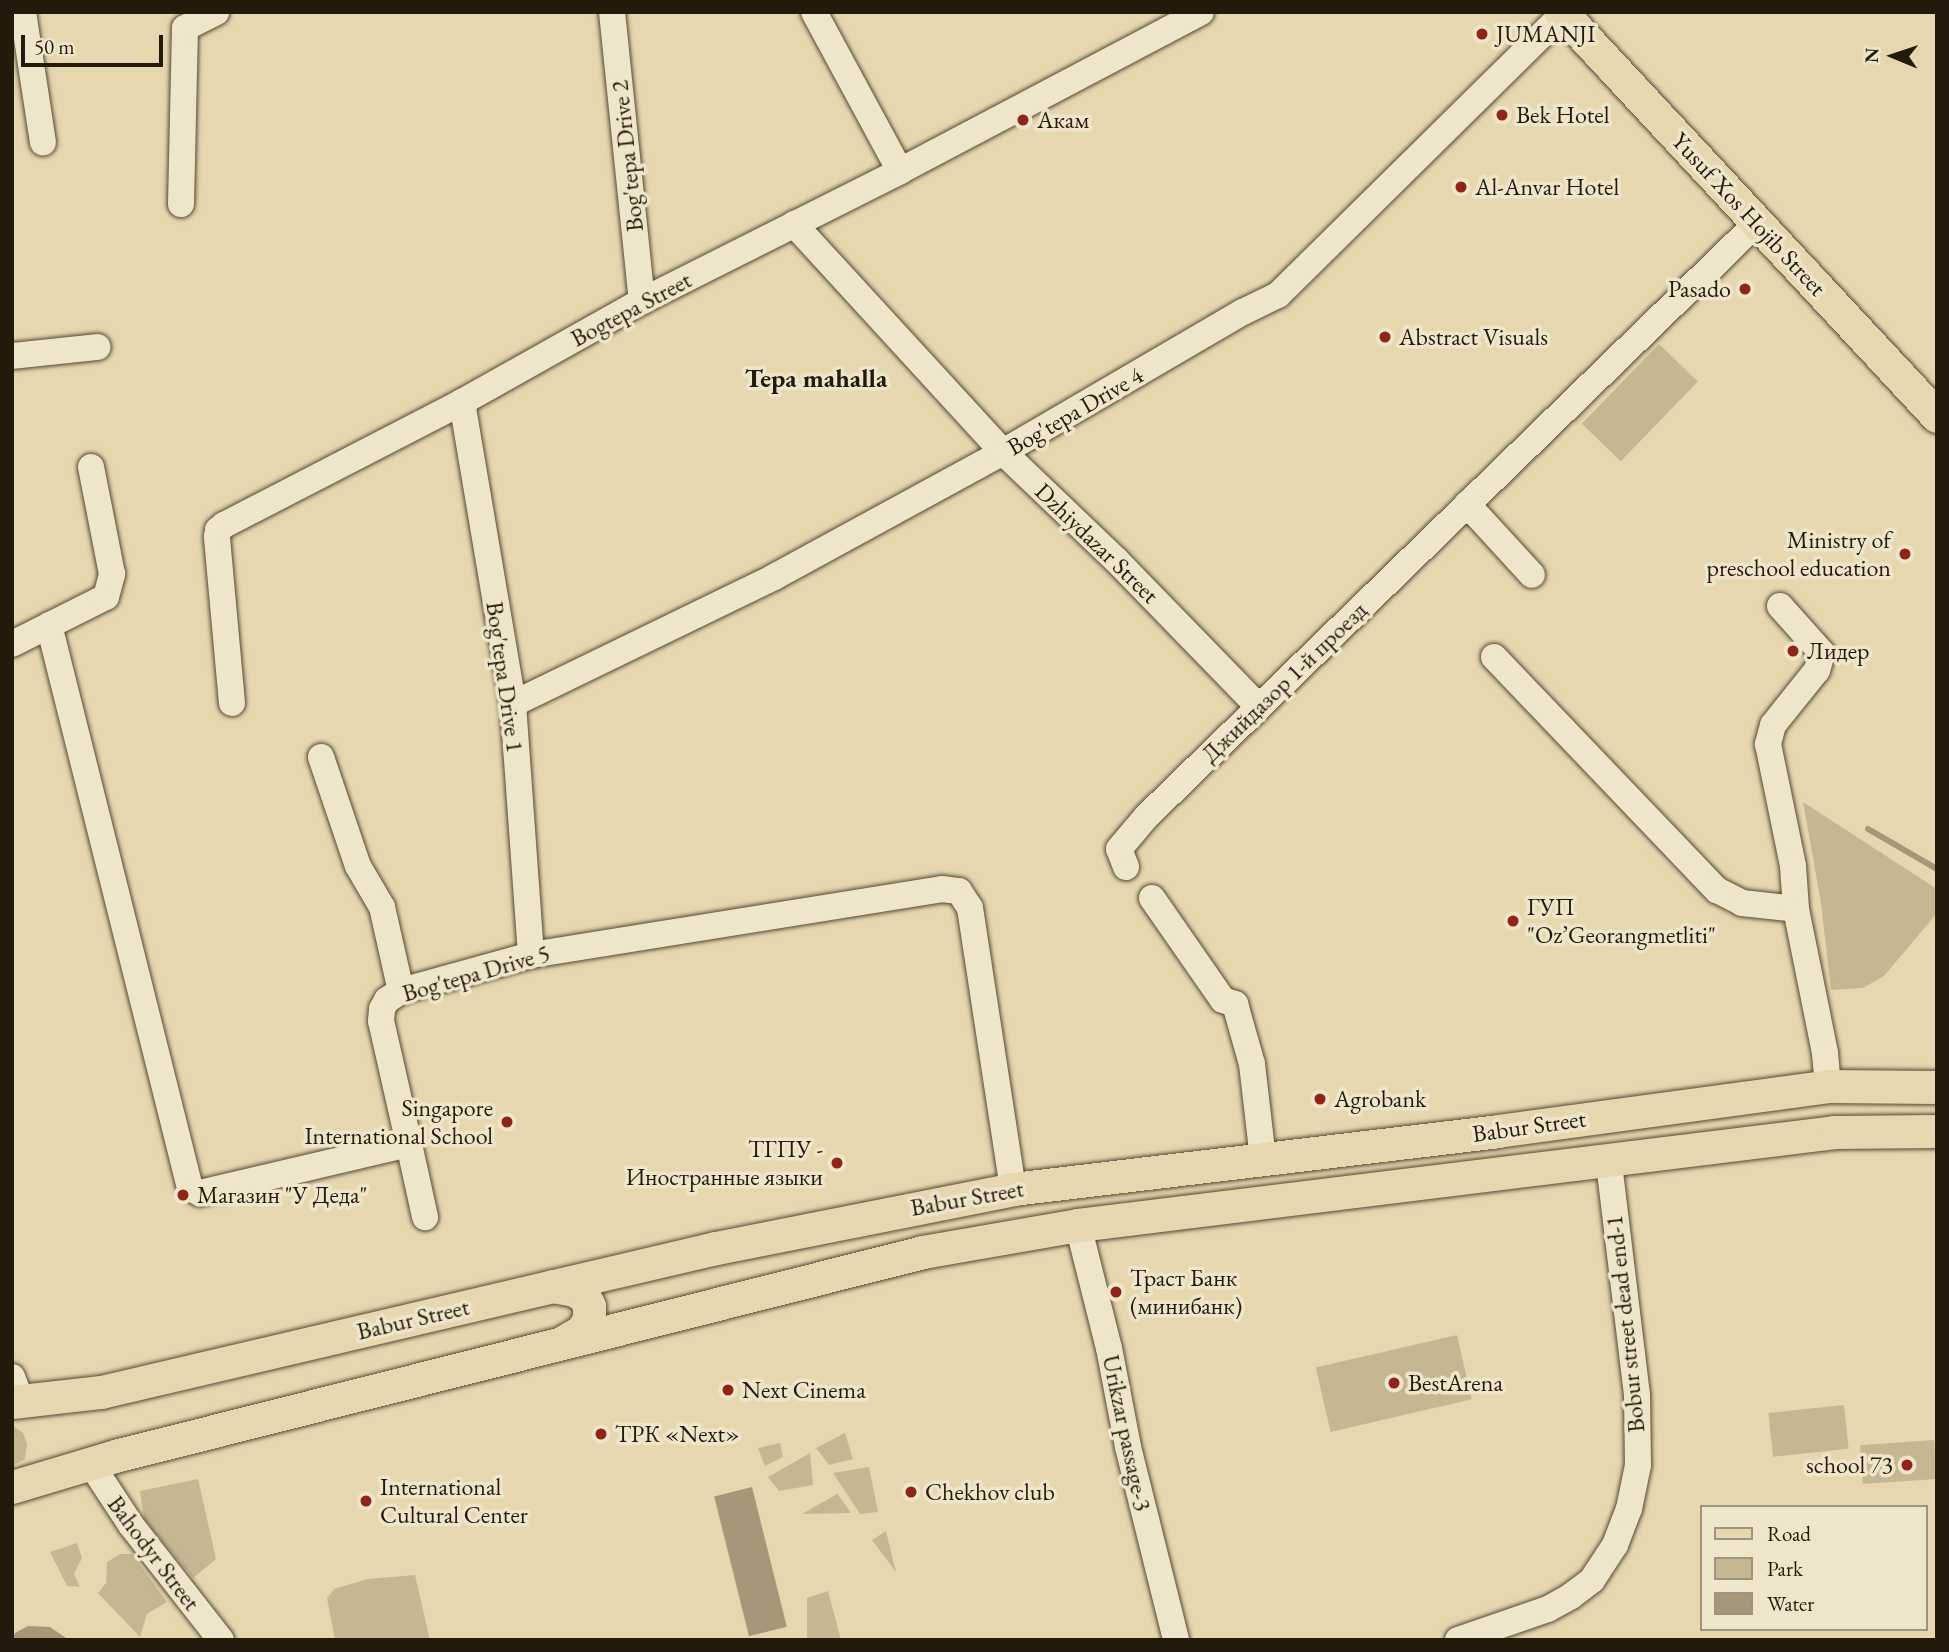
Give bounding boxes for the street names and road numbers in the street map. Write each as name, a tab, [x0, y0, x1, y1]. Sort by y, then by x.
street label: Bog'tepa Drive 2	[605, 79, 649, 233]
street label: Yusuf Xos Hojib Street	[1666, 126, 1832, 302]
street label: Bogtepa Street	[566, 265, 696, 353]
street label: Bog'tepa Drive 4	[1002, 361, 1148, 461]
street label: Dzhiydazar Street	[1029, 477, 1165, 609]
street label: Джийдазор 1-й проезд	[1195, 596, 1373, 768]
street label: Bog'tepa Drive 1	[480, 600, 530, 754]
street label: Bog'tepa Drive 5	[399, 938, 553, 1008]
street label: Babur Street	[1470, 1104, 1588, 1148]
street label: Babur Street	[908, 1174, 1026, 1222]
street label: Bobur street dead end-1	[1599, 1214, 1651, 1434]
street label: Babur Street	[354, 1292, 472, 1346]
street label: Urikzar passage-3	[1096, 1352, 1158, 1514]
street label: Bahodyr Street	[102, 1490, 206, 1616]

